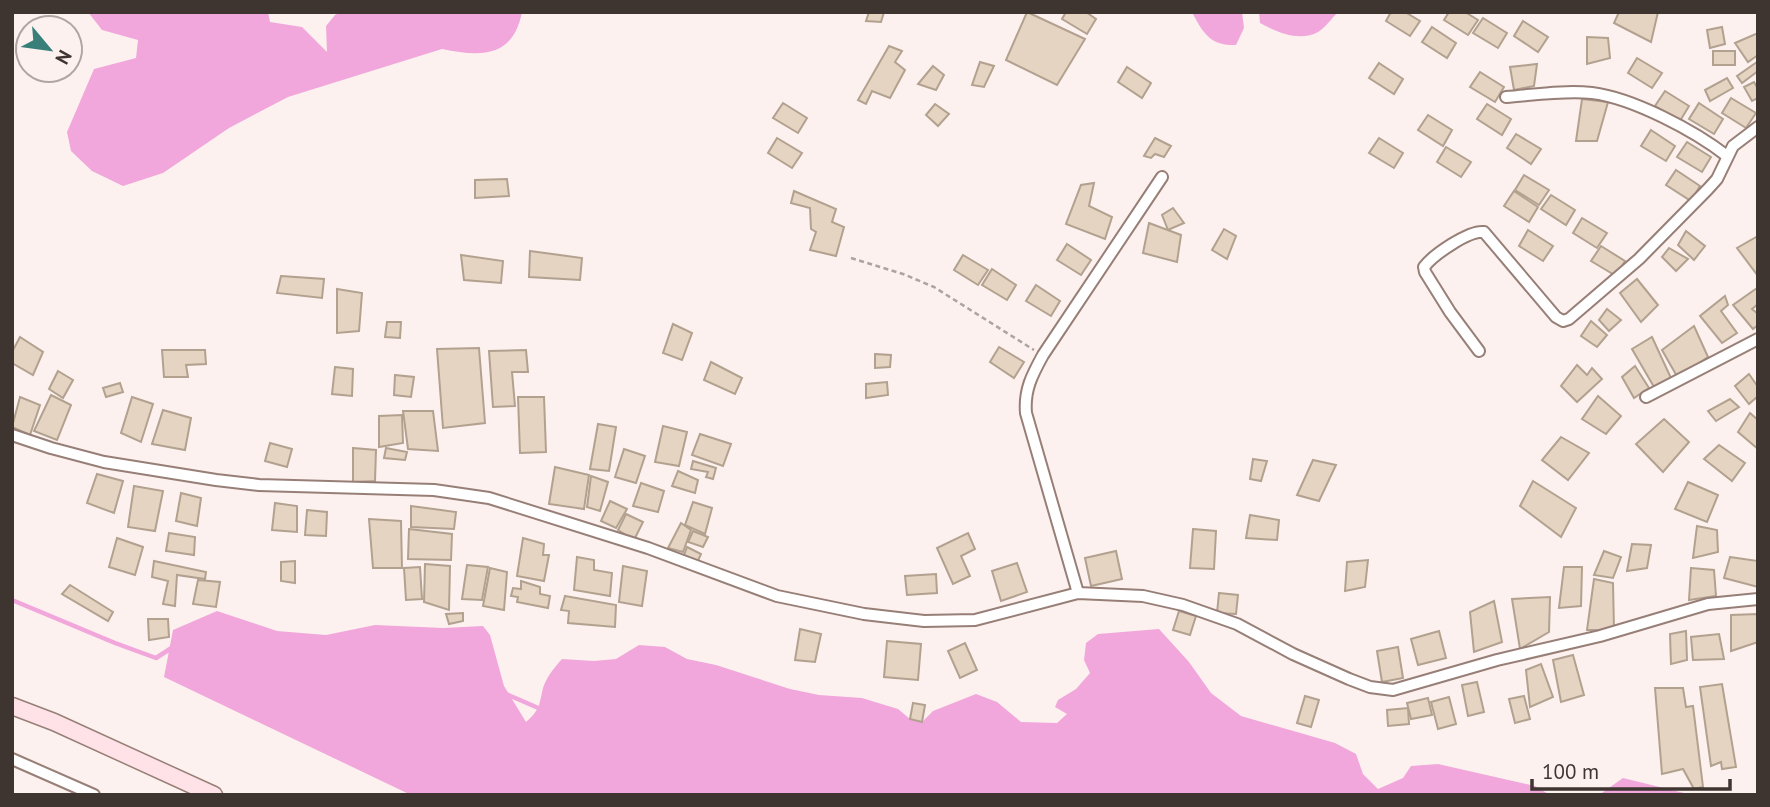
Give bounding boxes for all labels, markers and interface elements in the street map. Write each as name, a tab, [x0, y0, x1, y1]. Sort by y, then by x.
north arrow	[14, 14, 84, 84]
text: N	[50, 46, 77, 69]
scale bar	[1532, 748, 1730, 792]
text: 100 m	[1542, 758, 1599, 785]

